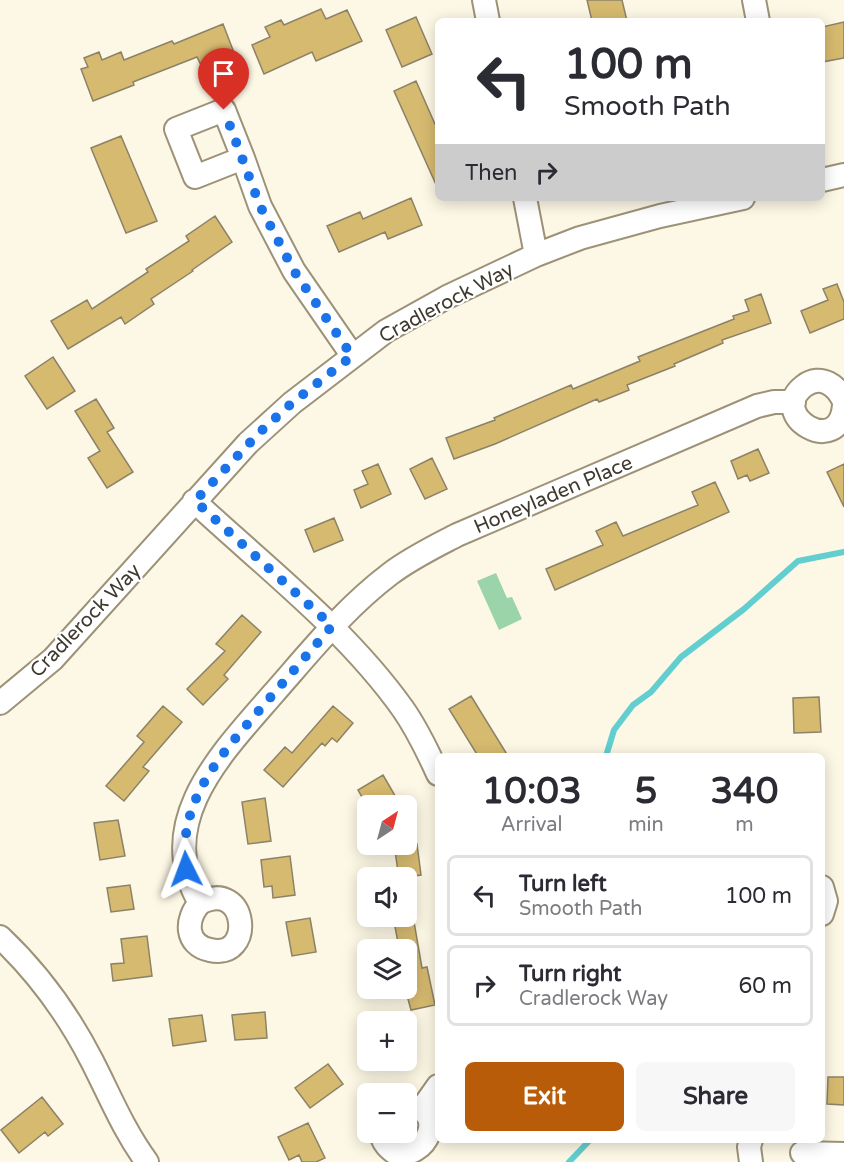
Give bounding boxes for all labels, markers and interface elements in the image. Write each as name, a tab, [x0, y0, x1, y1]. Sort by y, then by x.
text: 100 m	[564, 39, 693, 90]
icon: left	[465, 42, 543, 120]
pin	[198, 48, 249, 110]
icon: arrive	[207, 57, 240, 90]
text: Smooth Path	[564, 90, 731, 123]
icon: right	[530, 156, 563, 189]
text: Then	[465, 160, 518, 186]
street label: Cradlerock Way	[375, 257, 518, 348]
street label: Honeyladen Place	[470, 451, 636, 539]
street label: Cradlerock Way	[25, 559, 146, 683]
text: 10:03	[482, 770, 582, 813]
text: 5	[635, 770, 657, 813]
text: 340	[710, 770, 778, 813]
north arrow	[357, 795, 417, 855]
map controls	[357, 795, 417, 1143]
text: Arrival	[501, 813, 563, 837]
text: min	[628, 813, 664, 837]
text: m	[735, 813, 754, 837]
position arrow	[154, 837, 218, 901]
button: sound	[357, 867, 417, 927]
text: Turn left	[519, 871, 607, 897]
icon: left	[468, 879, 501, 912]
text: 100 m	[725, 883, 792, 909]
text: Smooth Path	[519, 897, 643, 921]
button: layers	[357, 939, 417, 999]
text: Turn right	[519, 961, 621, 987]
icon: right	[468, 969, 501, 1002]
text: 60 m	[738, 973, 792, 999]
text: Cradlerock Way	[519, 987, 668, 1011]
button: +	[357, 1011, 417, 1071]
button: Exit	[465, 1062, 624, 1131]
button: Share	[636, 1062, 795, 1131]
button: −	[357, 1083, 417, 1143]

